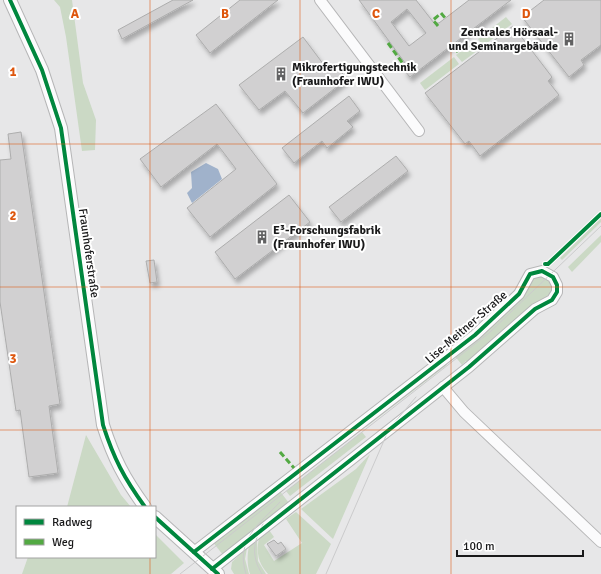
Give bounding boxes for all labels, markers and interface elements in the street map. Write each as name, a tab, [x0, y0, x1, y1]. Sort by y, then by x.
text: A	[71, 6, 80, 22]
text: B	[221, 6, 229, 22]
text: C	[372, 6, 380, 22]
text: D	[522, 6, 531, 22]
place label: Zentrales Hörsaal- und Seminargebäude	[449, 25, 558, 54]
building icon: Zentrales Hörsaal- und Seminargebäude	[561, 31, 577, 47]
place label: Mikrofertigungstechnik (Fraunhofer IWU)	[292, 60, 417, 89]
text: 1	[9, 64, 17, 80]
building icon: Mikrofertigungstechnik (Fraunhofer IWU)	[273, 66, 289, 82]
street label: Fraunhoferstraße	[75, 207, 102, 299]
text: 2	[9, 208, 17, 224]
place label: E³-Forschungsfabrik (Fraunhofer IWU)	[273, 223, 381, 252]
building icon: E³-Forschungsfabrik (Fraunhofer IWU)	[254, 229, 270, 245]
street label: Lise-Meitner-Straße	[422, 288, 510, 367]
text: 3	[9, 351, 17, 367]
legend	[16, 506, 156, 558]
text: Radweg	[52, 515, 92, 530]
scale bar	[457, 532, 583, 558]
text: Weg	[52, 535, 74, 550]
text: 100 m	[463, 539, 495, 554]

